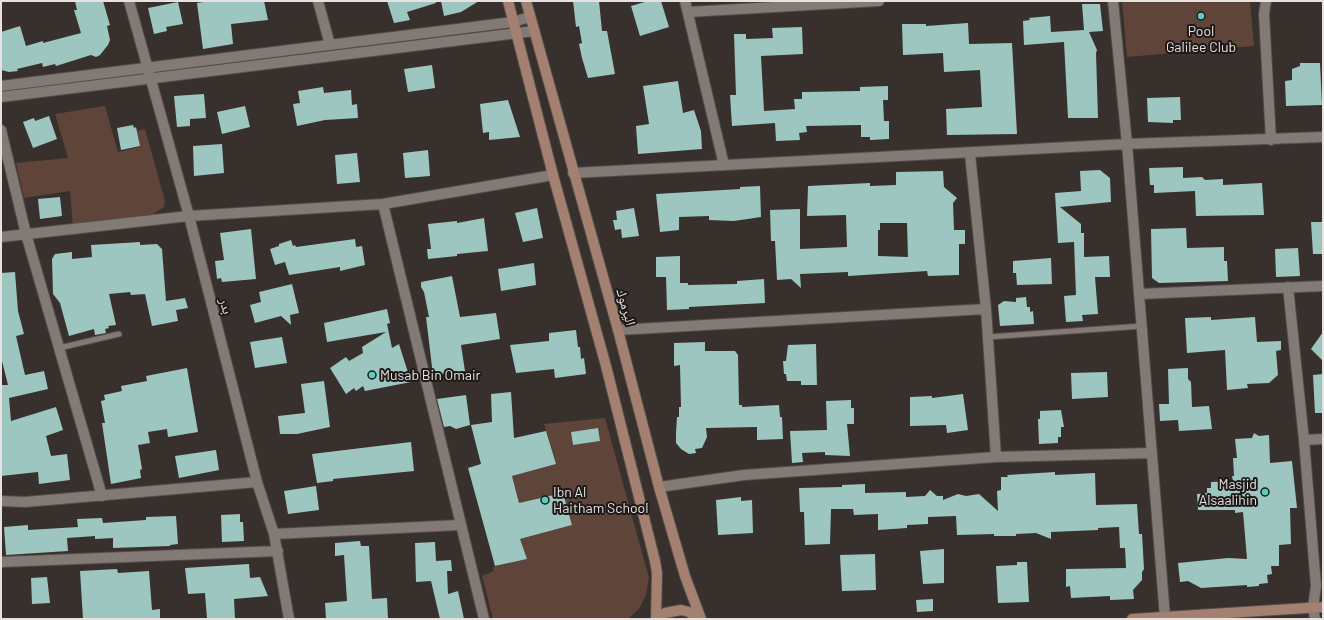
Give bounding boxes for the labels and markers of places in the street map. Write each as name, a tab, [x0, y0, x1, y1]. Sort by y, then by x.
marker: Pool Galilee Club	[1196, 11, 1206, 21]
place label: Pool Galilee Club	[1166, 23, 1236, 56]
place label: Musab Bin Omair	[380, 367, 481, 383]
marker: Musab Bin Omair	[367, 370, 377, 380]
place label: Masjid Alsaalihin	[1199, 476, 1257, 508]
place label: Ibn Al Haitham School	[553, 484, 648, 516]
marker: Masjid Alsaalihin	[1260, 487, 1270, 497]
marker: Ibn Al Haitham School	[540, 495, 550, 505]

